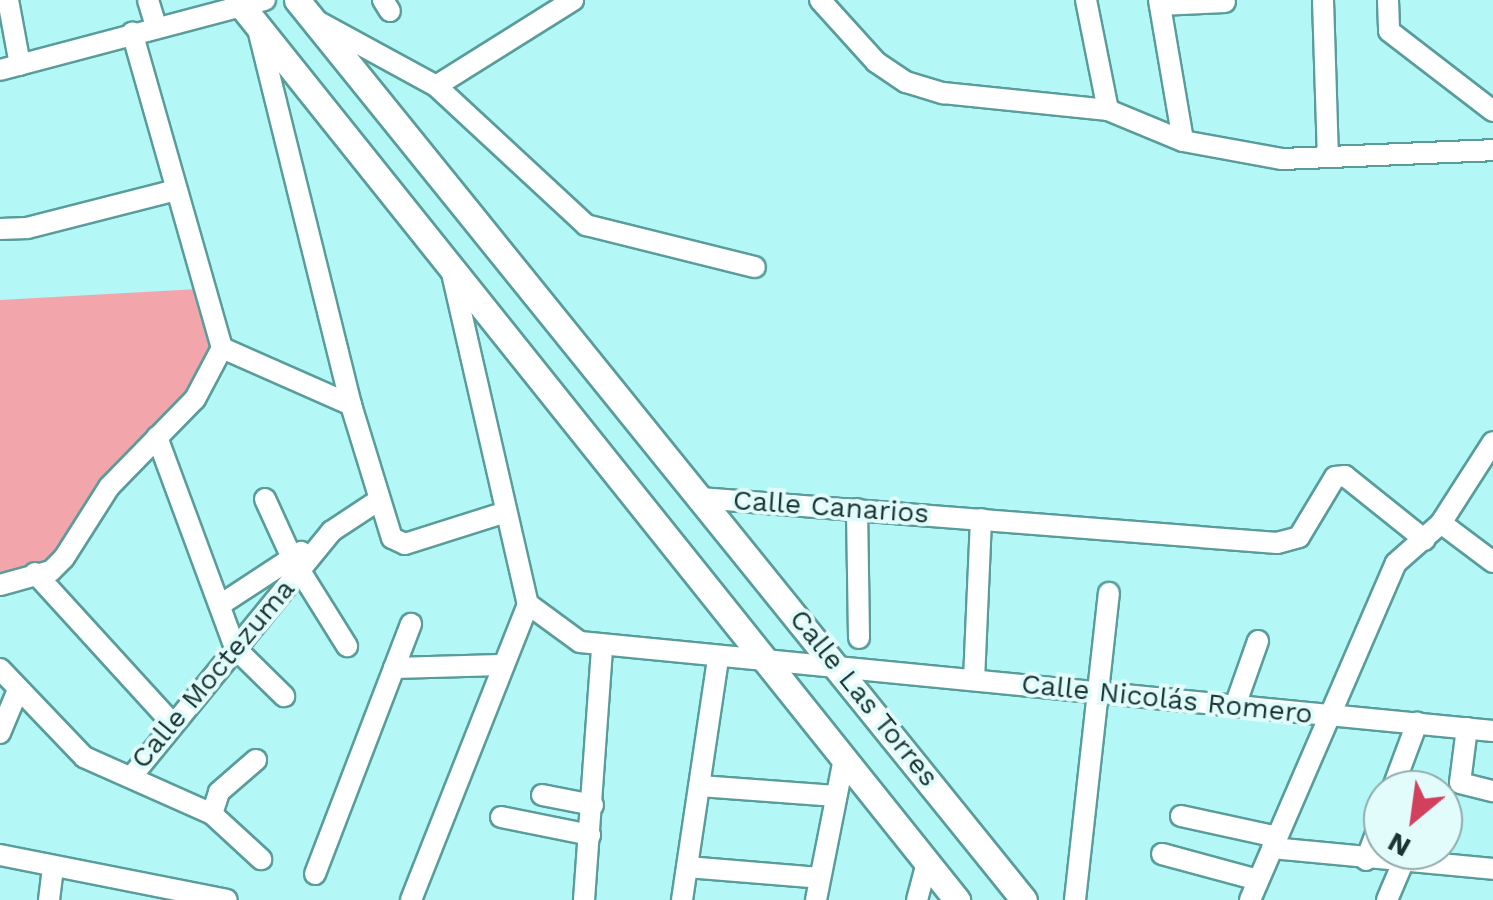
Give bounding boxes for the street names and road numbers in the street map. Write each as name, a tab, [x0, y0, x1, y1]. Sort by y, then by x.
street label: Calle Canarios	[732, 483, 930, 531]
street label: Calle Moctezuma	[124, 573, 302, 775]
street label: Calle Las Torres	[782, 602, 946, 794]
street label: Calle Nicolás Romero	[1020, 667, 1314, 731]

